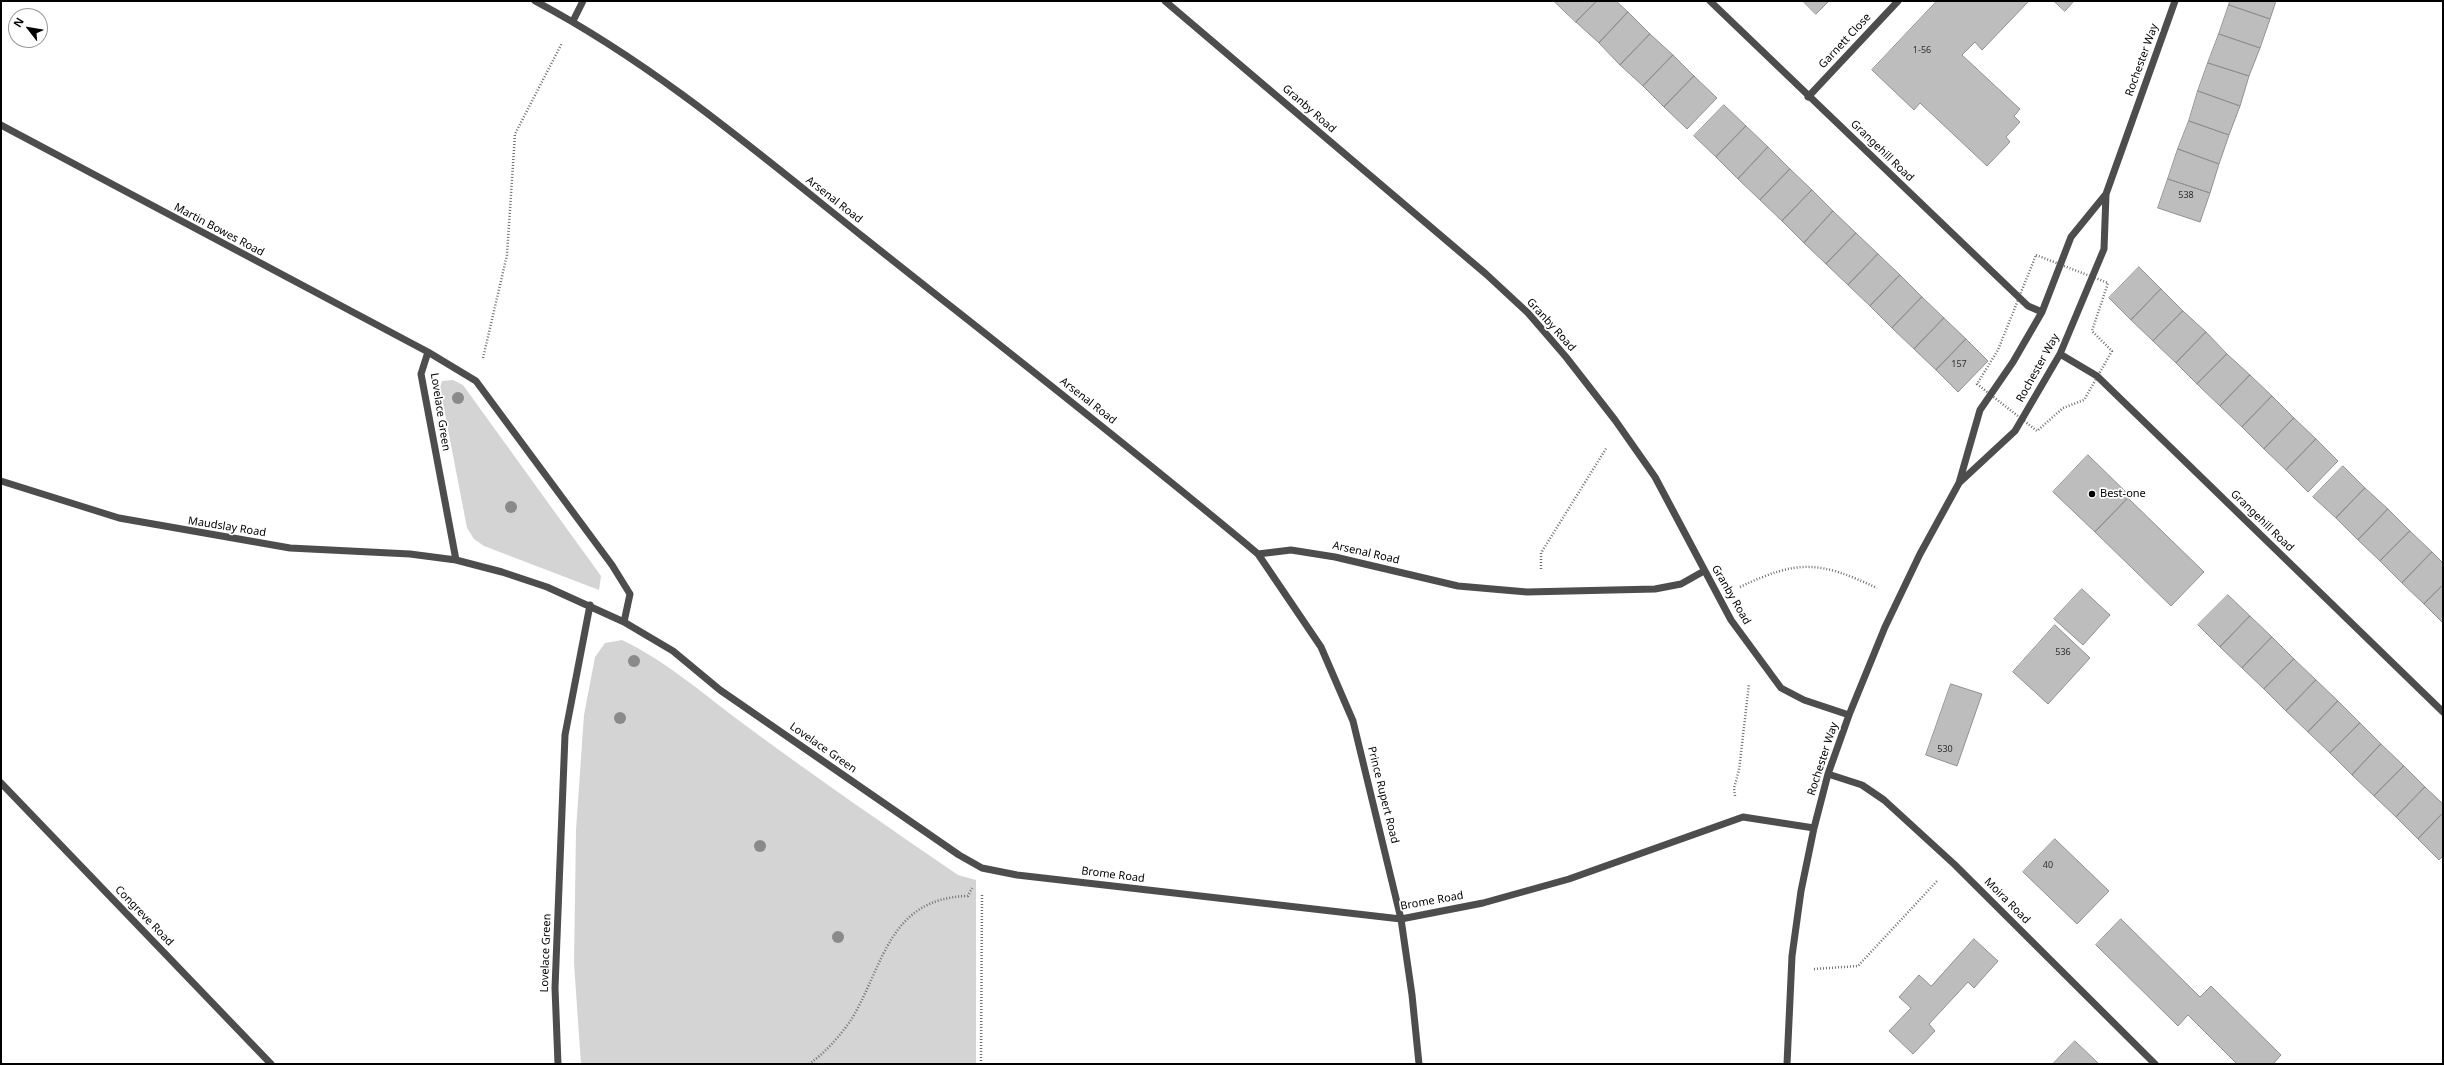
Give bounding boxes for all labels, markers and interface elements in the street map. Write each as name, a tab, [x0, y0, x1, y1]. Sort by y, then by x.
north arrow	[8, 8, 48, 48]
street label: Garnett Close	[1816, 11, 1874, 71]
text: N	[9, 14, 27, 30]
street label: Rochester Way	[2123, 22, 2161, 98]
house number: 1-56	[1913, 45, 1931, 55]
street label: Granby Road	[1279, 82, 1339, 136]
street label: Grangehill Road	[1848, 117, 1916, 185]
street label: Arsenal Road	[803, 174, 865, 226]
house number: 538	[2178, 190, 2194, 200]
street label: Martin Bowes Road	[172, 201, 266, 259]
street label: Granby Road	[1524, 296, 1578, 354]
street label: Rochester Way	[2014, 331, 2062, 405]
house number: 157	[1951, 359, 1967, 369]
street label: Lovelace Green	[427, 372, 453, 452]
street label: Arsenal Road	[1057, 375, 1119, 427]
place label: Best-one	[2100, 487, 2146, 501]
street label: Grangehill Road	[2228, 487, 2296, 555]
marker: Best-one	[2087, 489, 2097, 499]
street label: Maudslay Road	[187, 514, 267, 540]
street label: Arsenal Road	[1331, 539, 1401, 567]
street label: Granby Road	[1709, 563, 1753, 627]
house number: 536	[2055, 647, 2071, 657]
street label: Lovelace Green	[787, 720, 859, 776]
street label: Rochester Way	[1805, 721, 1841, 797]
house number: 530	[1937, 744, 1953, 754]
street label: Prince Rupert Road	[1365, 745, 1401, 845]
house number: 40	[2043, 860, 2053, 870]
street label: Brome Road	[1080, 865, 1146, 885]
street label: Moira Road	[1981, 875, 2033, 927]
street label: Congreve Road	[112, 883, 176, 949]
street label: Brome Road	[1399, 889, 1465, 913]
street label: Lovelace Green	[538, 913, 554, 993]

